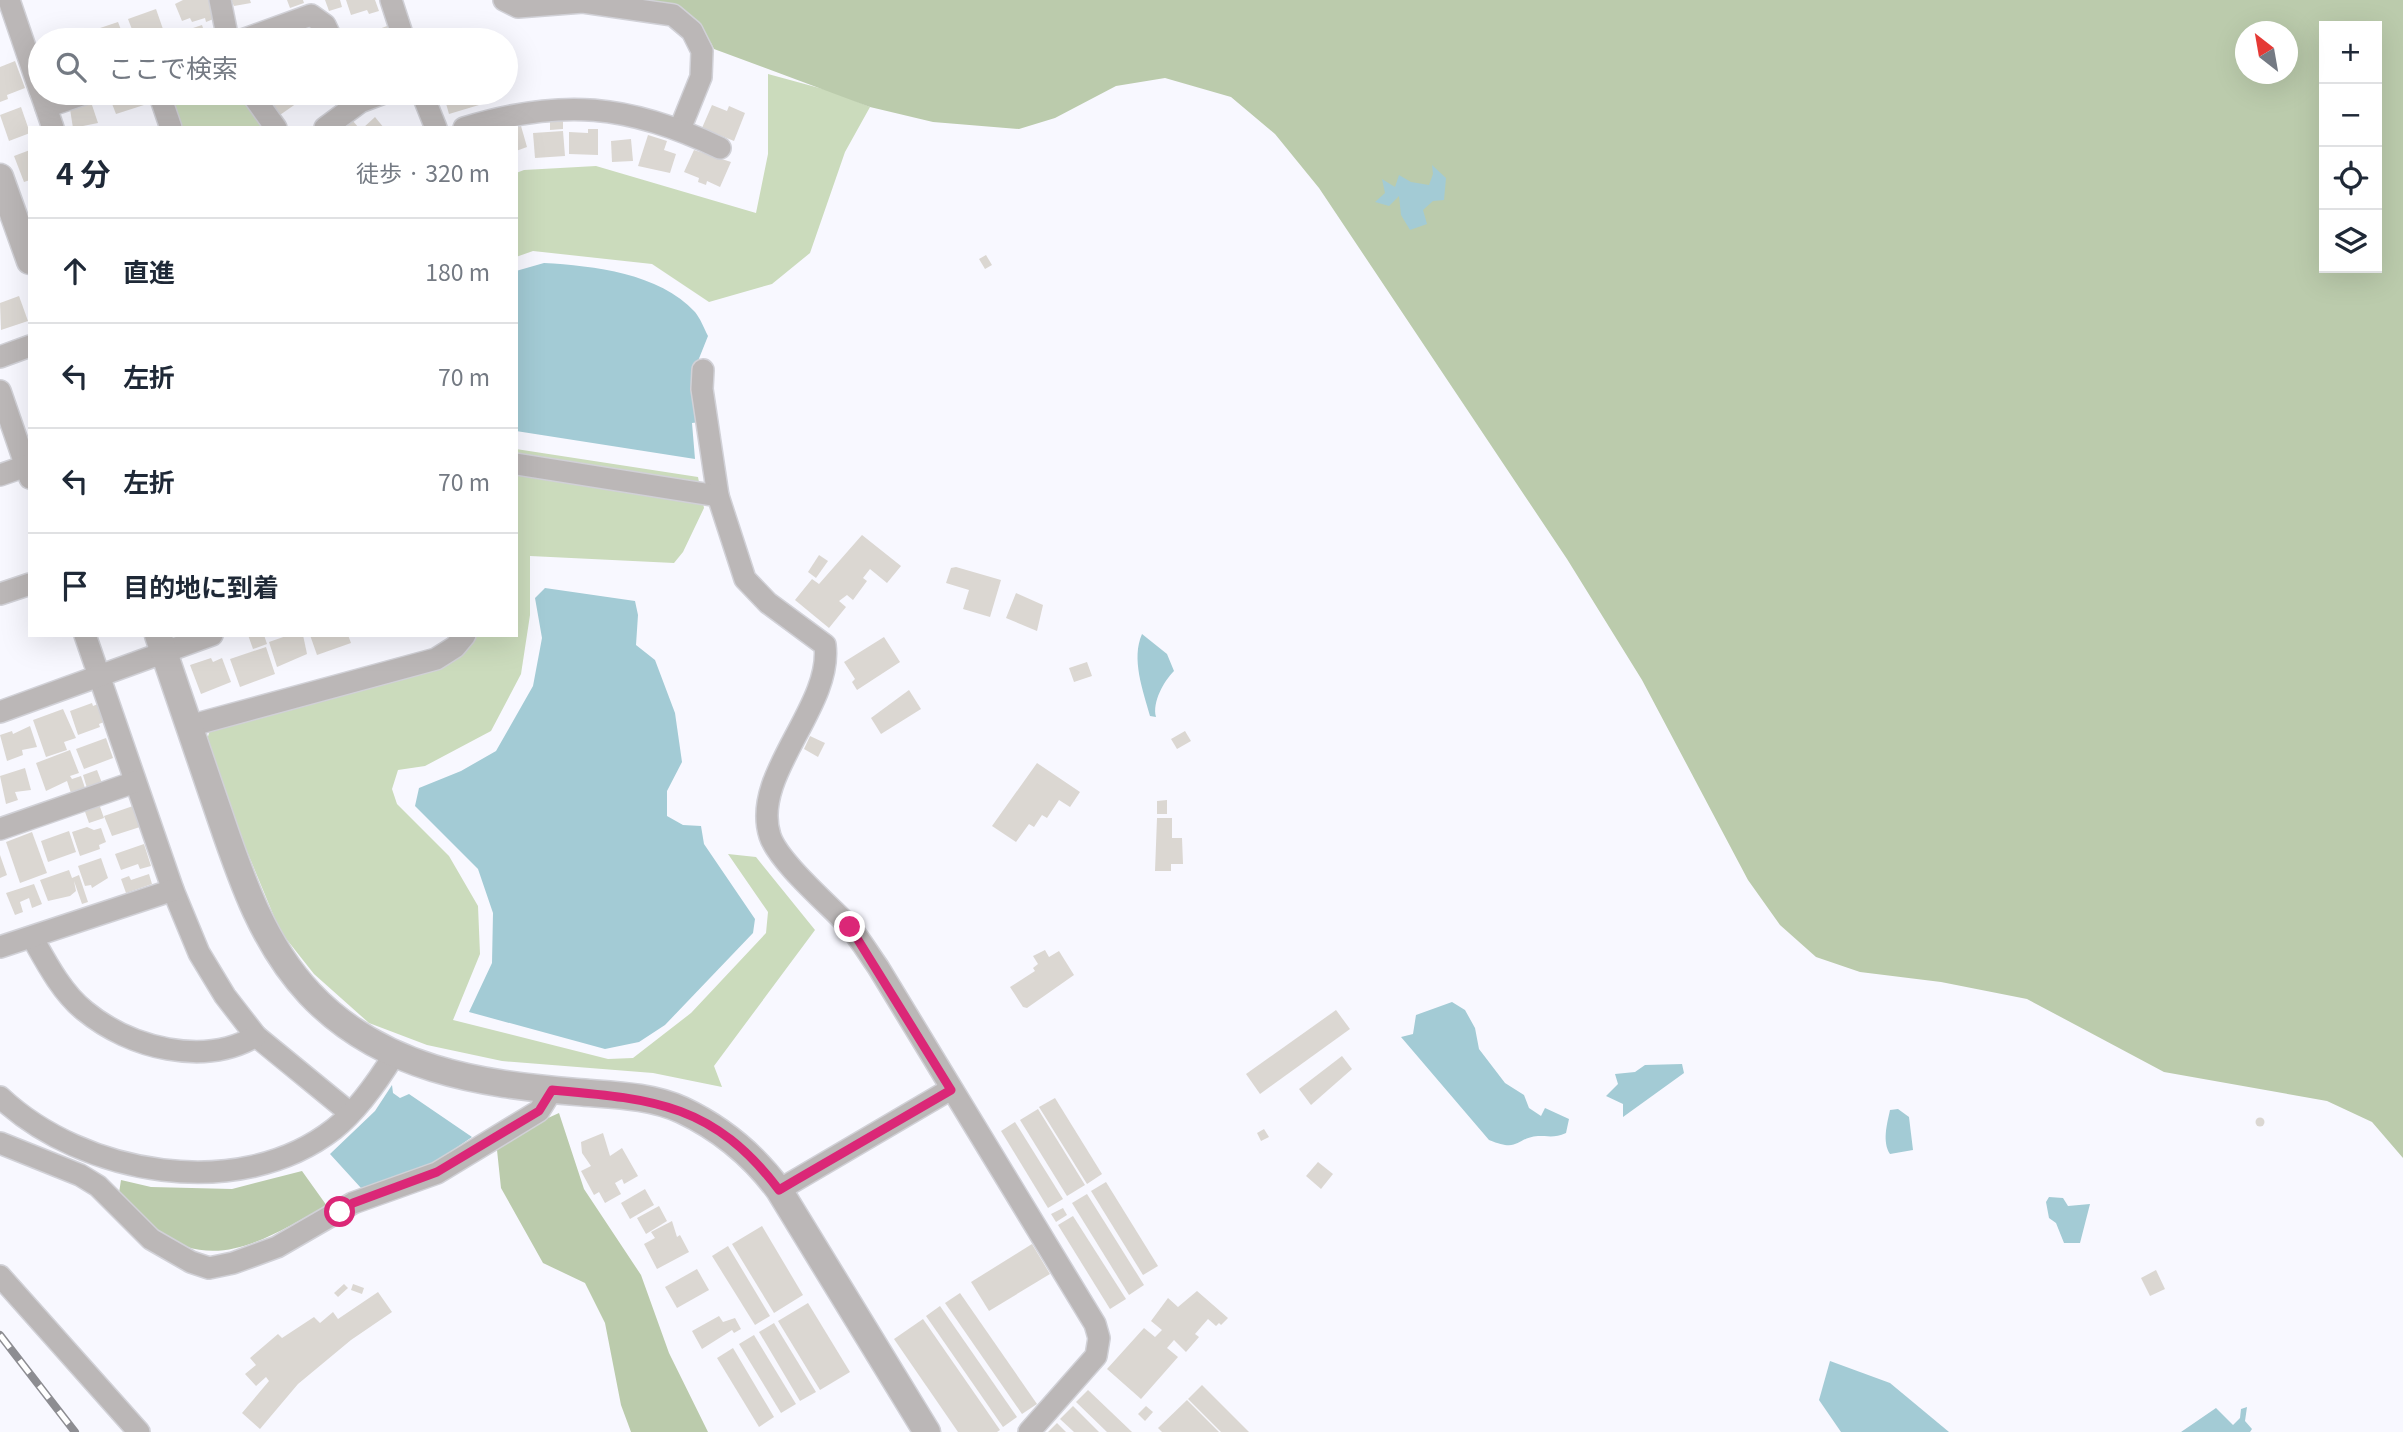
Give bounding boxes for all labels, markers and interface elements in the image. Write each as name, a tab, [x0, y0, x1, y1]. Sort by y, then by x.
north arrow	[2235, 21, 2298, 84]
map controls	[2319, 21, 2382, 273]
button: +	[2319, 21, 2382, 84]
search box	[28, 28, 518, 105]
icon: search	[52, 48, 90, 86]
text: ここで検索	[108, 48, 238, 85]
button: −	[2319, 84, 2382, 147]
button: locate	[2319, 147, 2382, 210]
text: 4 分	[56, 150, 111, 194]
text: 徒歩 · 320 m	[356, 155, 490, 189]
button: layers	[2319, 210, 2382, 273]
icon: ahead	[56, 252, 94, 290]
text: 直進	[123, 252, 175, 289]
text: 180 m	[425, 254, 490, 288]
icon: left	[56, 357, 94, 395]
text: 左折	[123, 357, 175, 394]
text: 70 m	[438, 359, 490, 393]
icon: left	[56, 462, 94, 500]
text: 左折	[123, 462, 175, 499]
text: 70 m	[438, 464, 490, 498]
icon: arrive	[56, 567, 94, 605]
text: 目的地に到着	[123, 567, 279, 604]
route end	[834, 911, 865, 942]
route start	[324, 1196, 355, 1227]

